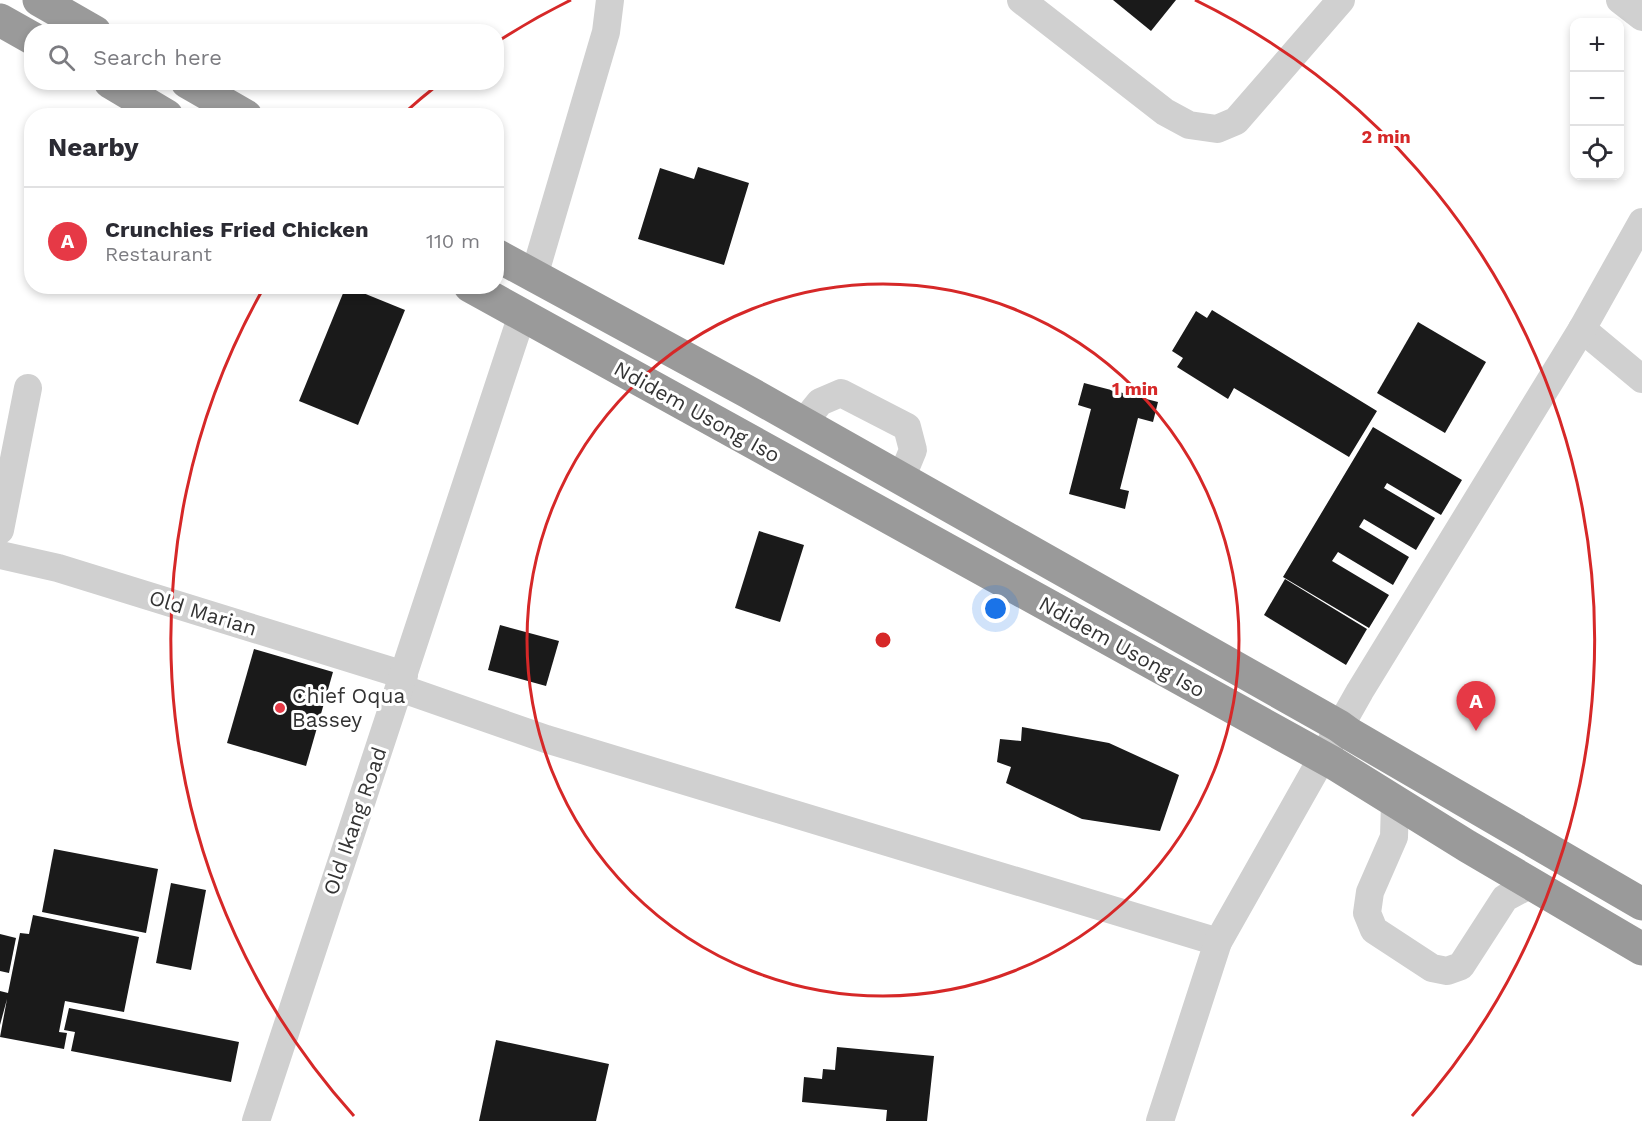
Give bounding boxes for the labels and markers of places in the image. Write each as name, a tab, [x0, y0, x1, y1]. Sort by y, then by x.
centre of rings	[873, 630, 893, 650]
pin: A	[1456, 682, 1496, 731]
place label: Chief Oqua Bassey	[292, 683, 405, 732]
marker: Chief Oqua Bassey	[273, 701, 287, 715]

